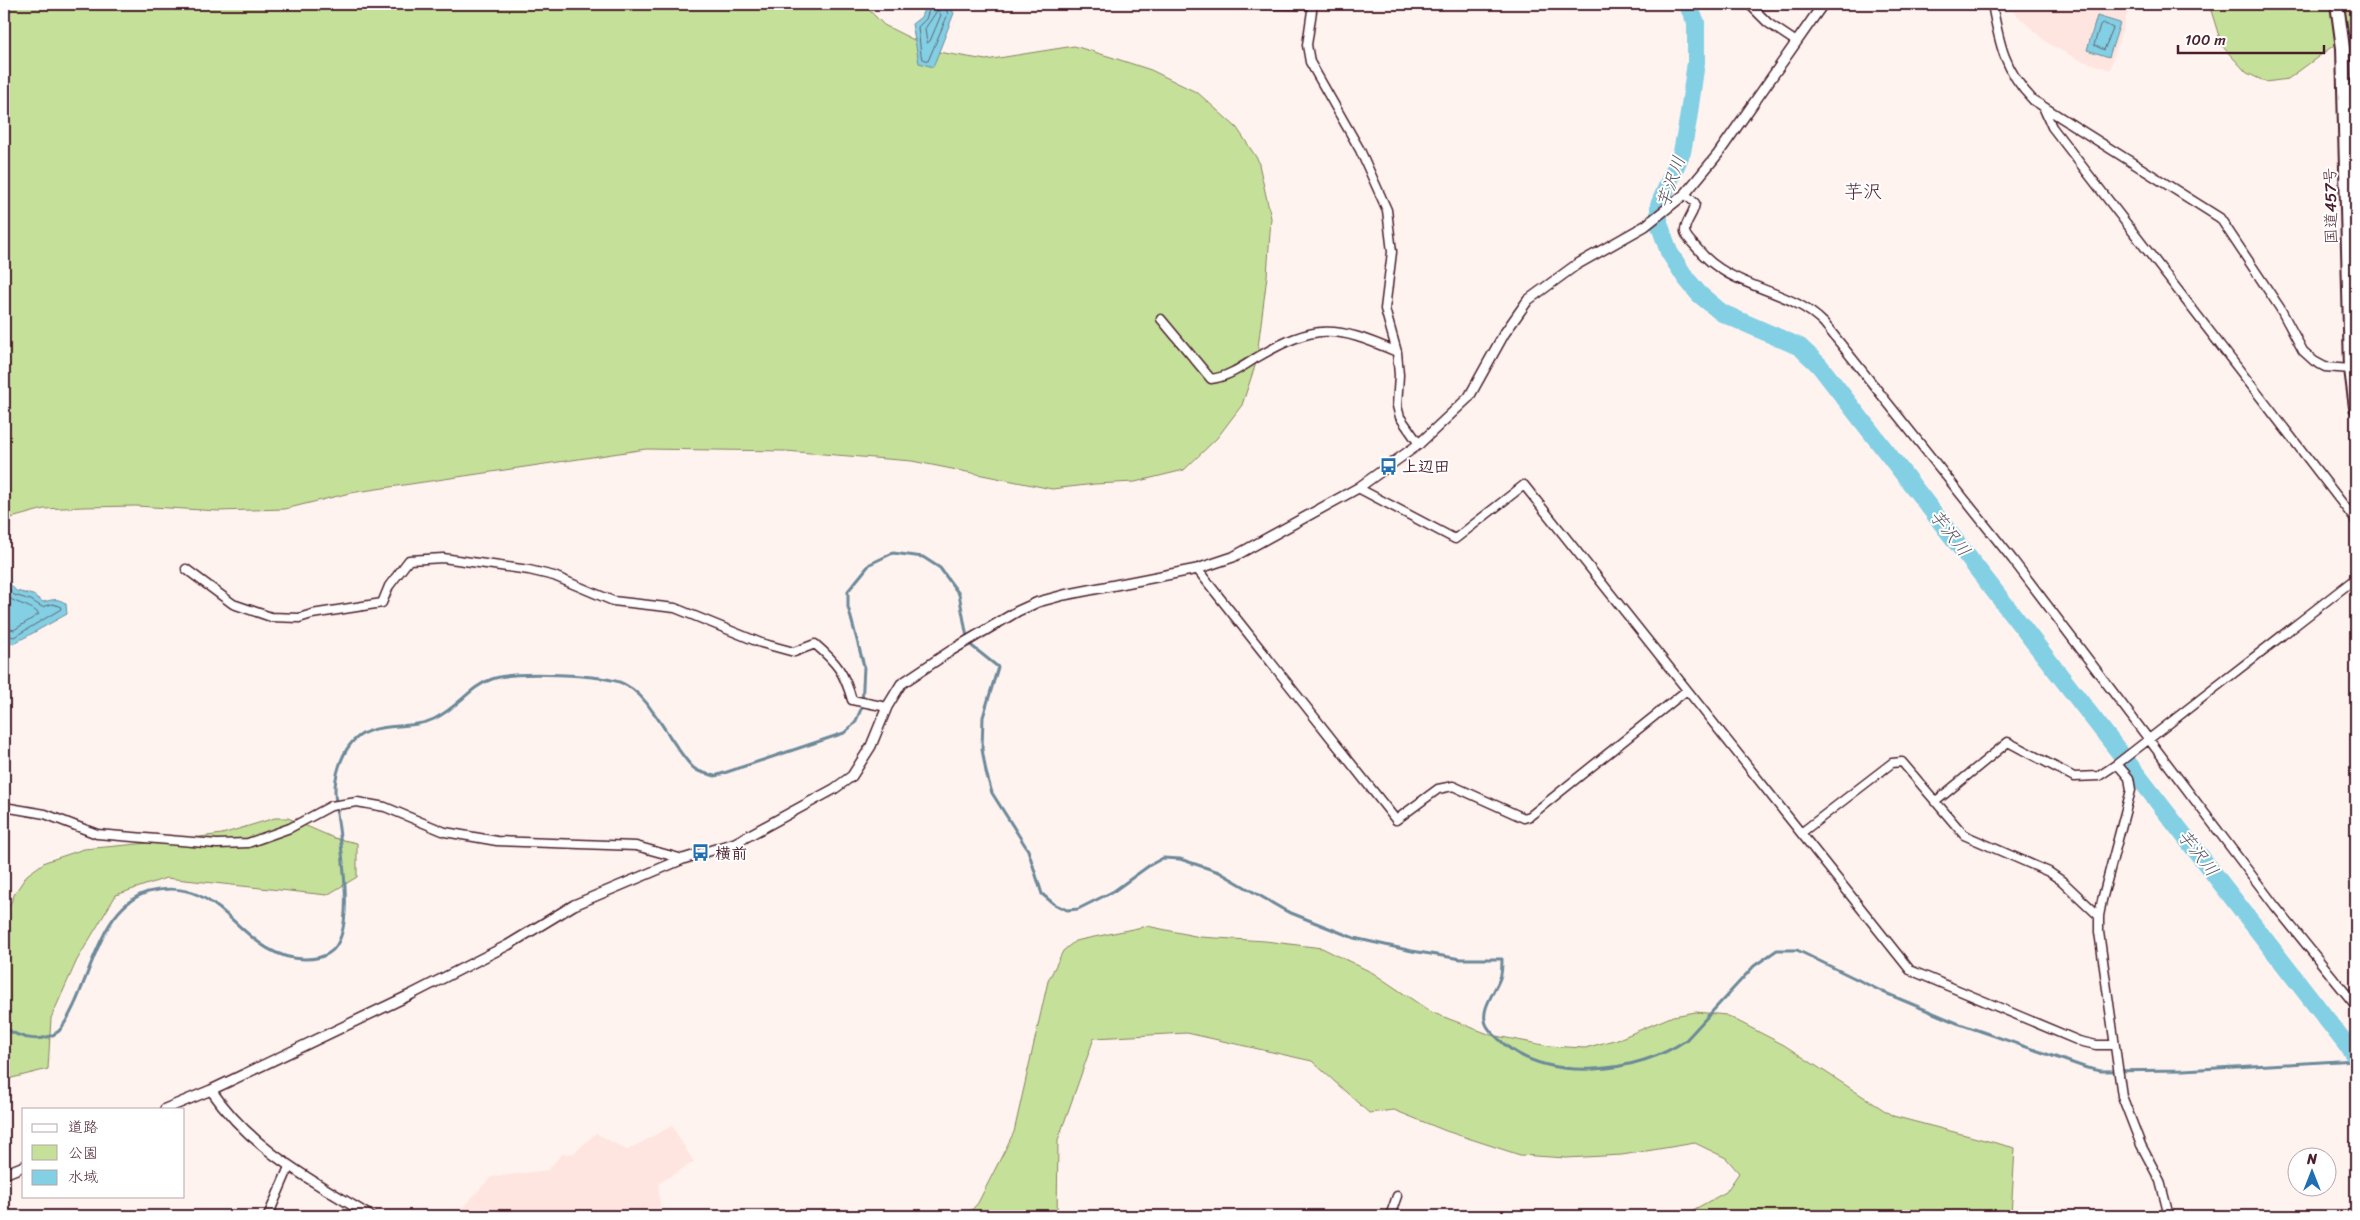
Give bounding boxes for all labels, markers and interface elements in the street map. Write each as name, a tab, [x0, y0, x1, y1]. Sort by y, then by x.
scale bar	[2178, 22, 2324, 54]
text: 100 m	[2185, 27, 2226, 53]
water label: 芋沢川	[1647, 151, 1695, 213]
street label: 国道457号	[2315, 167, 2346, 245]
district label: 芋沢	[1844, 175, 1882, 208]
place label: 上辺田	[1402, 452, 1450, 481]
bus stop icon: 上辺田	[1378, 456, 1398, 476]
water label: 芋沢川	[1921, 502, 1979, 564]
water label: 芋沢川	[2169, 822, 2227, 884]
place label: 横前	[715, 839, 747, 868]
bus stop icon: 横前	[691, 843, 711, 863]
legend	[22, 1108, 185, 1198]
text: 道路	[68, 1114, 98, 1140]
text: 公園	[68, 1140, 98, 1166]
text: N	[2306, 1147, 2317, 1172]
north arrow	[2288, 1148, 2338, 1198]
text: 水域	[68, 1164, 98, 1190]

